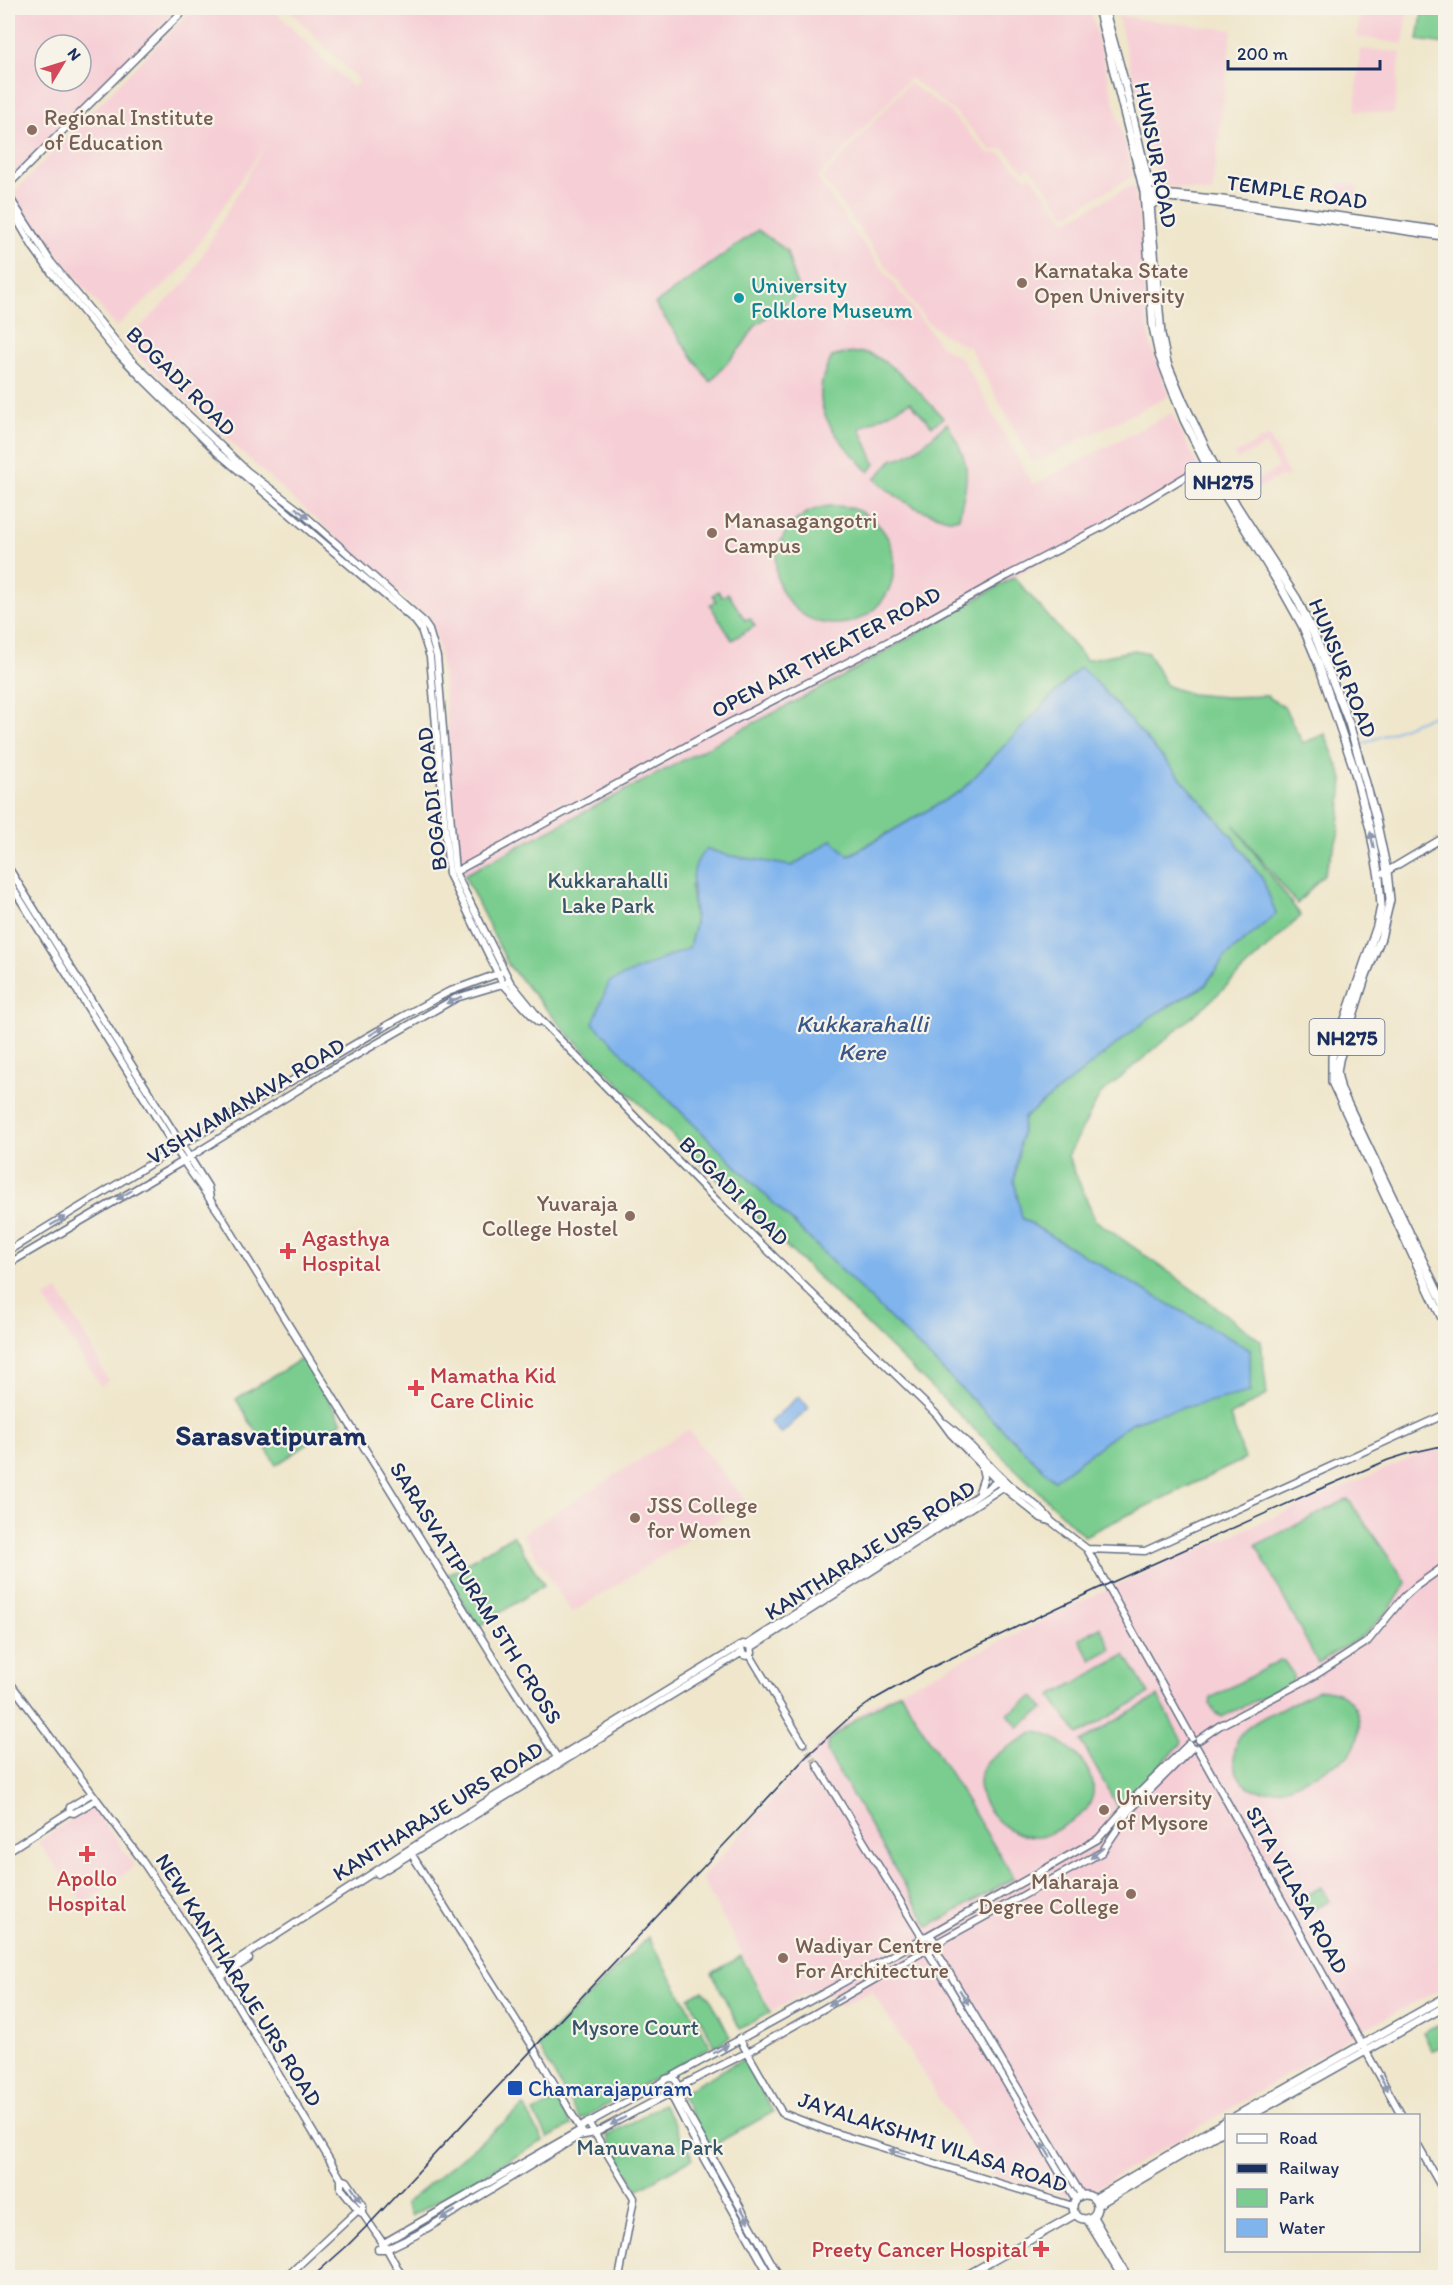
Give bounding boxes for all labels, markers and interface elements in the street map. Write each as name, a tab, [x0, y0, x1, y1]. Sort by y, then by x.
north arrow	[33, 33, 93, 93]
scale bar	[1228, 33, 1380, 71]
text: 200 m	[1237, 43, 1288, 65]
text: N	[64, 44, 85, 64]
street label: HUNSUR ROAD	[1129, 80, 1183, 230]
place label: Regional Institute of Education	[44, 104, 214, 156]
marker: Regional Institute of Education	[25, 123, 39, 137]
street label: TEMPLE ROAD	[1225, 169, 1369, 215]
place label: Karnataka State Open University	[1034, 257, 1189, 309]
place label: University Folklore Museum	[751, 272, 913, 324]
marker: Karnataka State Open University	[1015, 276, 1029, 290]
marker: University Folklore Museum	[732, 291, 746, 305]
street label: BOGADI ROAD	[120, 320, 242, 442]
road number: NH275	[1186, 463, 1260, 499]
one-way arrow	[294, 507, 310, 520]
place label: Manasagangotri Campus	[724, 507, 877, 559]
marker: Manasagangotri Campus	[705, 526, 719, 540]
street label: OPEN AIR THEATER ROAD	[707, 580, 945, 724]
street label: HUNSUR ROAD	[1303, 594, 1383, 742]
street label: BOGADI ROAD	[411, 726, 453, 872]
one-way arrow	[1367, 831, 1376, 850]
park label: Kukkarahalli Lake Park	[548, 867, 668, 919]
one-way arrow	[445, 995, 462, 1004]
water label: Kukkarahalli Kere	[796, 1009, 931, 1066]
road number: NH275	[1310, 1019, 1384, 1055]
one-way arrow	[369, 1026, 386, 1036]
street label: VISHVAMANAVA ROAD	[142, 1031, 350, 1171]
street label: BOGADI ROAD	[673, 1130, 795, 1252]
one-way arrow	[116, 1190, 132, 1201]
place label: Yuvaraja College Hostel	[482, 1190, 619, 1242]
marker: Yuvaraja College Hostel	[623, 1209, 637, 1223]
one-way arrow	[50, 1215, 66, 1226]
place label: Agasthya Hospital	[302, 1225, 390, 1277]
marker: Agasthya Hospital	[279, 1242, 297, 1260]
place label: Mamatha Kid Care Clinic	[430, 1362, 556, 1414]
marker: Mamatha Kid Care Clinic	[407, 1379, 425, 1397]
district label: Sarasvatipuram	[175, 1418, 367, 1452]
street label: SARASVATIPURAM 5TH CROSS	[384, 1457, 568, 1729]
street label: KANTHARAJE URS ROAD	[760, 1474, 980, 1626]
place label: JSS College for Women	[647, 1492, 758, 1544]
marker: JSS College for Women	[628, 1511, 642, 1525]
street label: KANTHARAJE URS ROAD	[328, 1735, 548, 1887]
place label: University of Mysore	[1116, 1784, 1213, 1836]
street label: SITA VILASA ROAD	[1240, 1801, 1354, 1979]
marker: University of Mysore	[1097, 1803, 1111, 1817]
marker: Apollo Hospital	[78, 1845, 96, 1863]
one-way arrow	[1089, 1846, 1105, 1859]
street label: NEW KANTHARAJE URS ROAD	[150, 1848, 328, 2112]
place label: Apollo Hospital	[48, 1865, 126, 1917]
place label: Maharaja Degree College	[978, 1868, 1120, 1920]
marker: Maharaja Degree College	[1124, 1887, 1138, 1901]
place label: Wadiyar Centre For Architecture	[795, 1932, 949, 1984]
marker: Wadiyar Centre For Architecture	[776, 1951, 790, 1965]
one-way arrow	[958, 1989, 969, 2005]
one-way arrow	[828, 1995, 844, 2006]
park label: Mysore Court	[571, 2014, 699, 2041]
one-way arrow	[712, 2044, 729, 2054]
place label: Chamarajapuram	[528, 2075, 693, 2102]
one-way arrow	[1379, 2075, 1389, 2092]
marker: Chamarajapuram	[506, 2079, 524, 2097]
street label: JAYALAKSHMI VILASA ROAD	[795, 2086, 1071, 2198]
legend	[1225, 2114, 1420, 2252]
one-way arrow	[609, 2116, 626, 2126]
text: Road	[1279, 2127, 1318, 2149]
park label: Manuvana Park	[576, 2134, 724, 2161]
one-way arrow	[1040, 2142, 1051, 2158]
one-way arrow	[888, 2147, 906, 2156]
text: Railway	[1279, 2157, 1340, 2179]
one-way arrow	[350, 2186, 361, 2202]
text: Park	[1279, 2187, 1314, 2209]
one-way arrow	[739, 2207, 750, 2223]
one-way arrow	[439, 2210, 456, 2220]
text: Water	[1279, 2217, 1325, 2239]
place label: Preety Cancer Hospital	[811, 2236, 1028, 2263]
marker: Preety Cancer Hospital	[1032, 2240, 1050, 2258]

